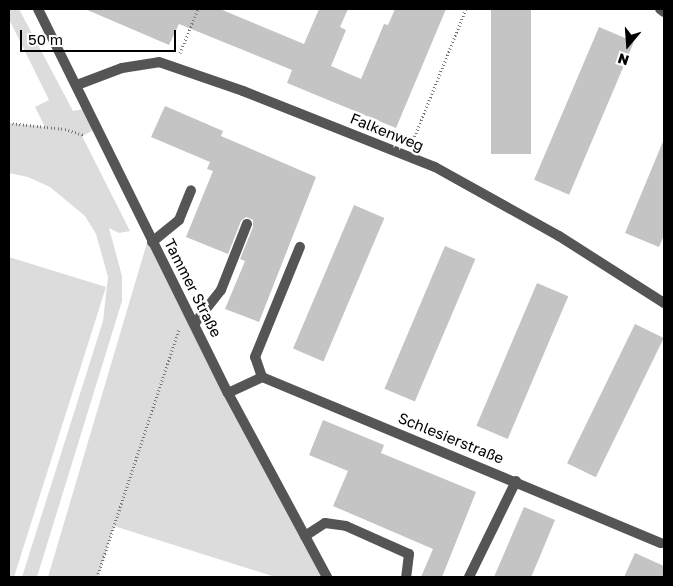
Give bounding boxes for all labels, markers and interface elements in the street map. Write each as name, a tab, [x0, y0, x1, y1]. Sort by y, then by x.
scale bar	[22, 20, 179, 52]
north arrow	[603, 20, 653, 70]
text: 50 m	[28, 30, 63, 48]
text: N	[616, 50, 631, 69]
street label: Falkenweg	[348, 109, 426, 155]
street label: Tammer Straße	[160, 236, 226, 340]
street label: Schlesierstraße	[396, 409, 506, 467]

